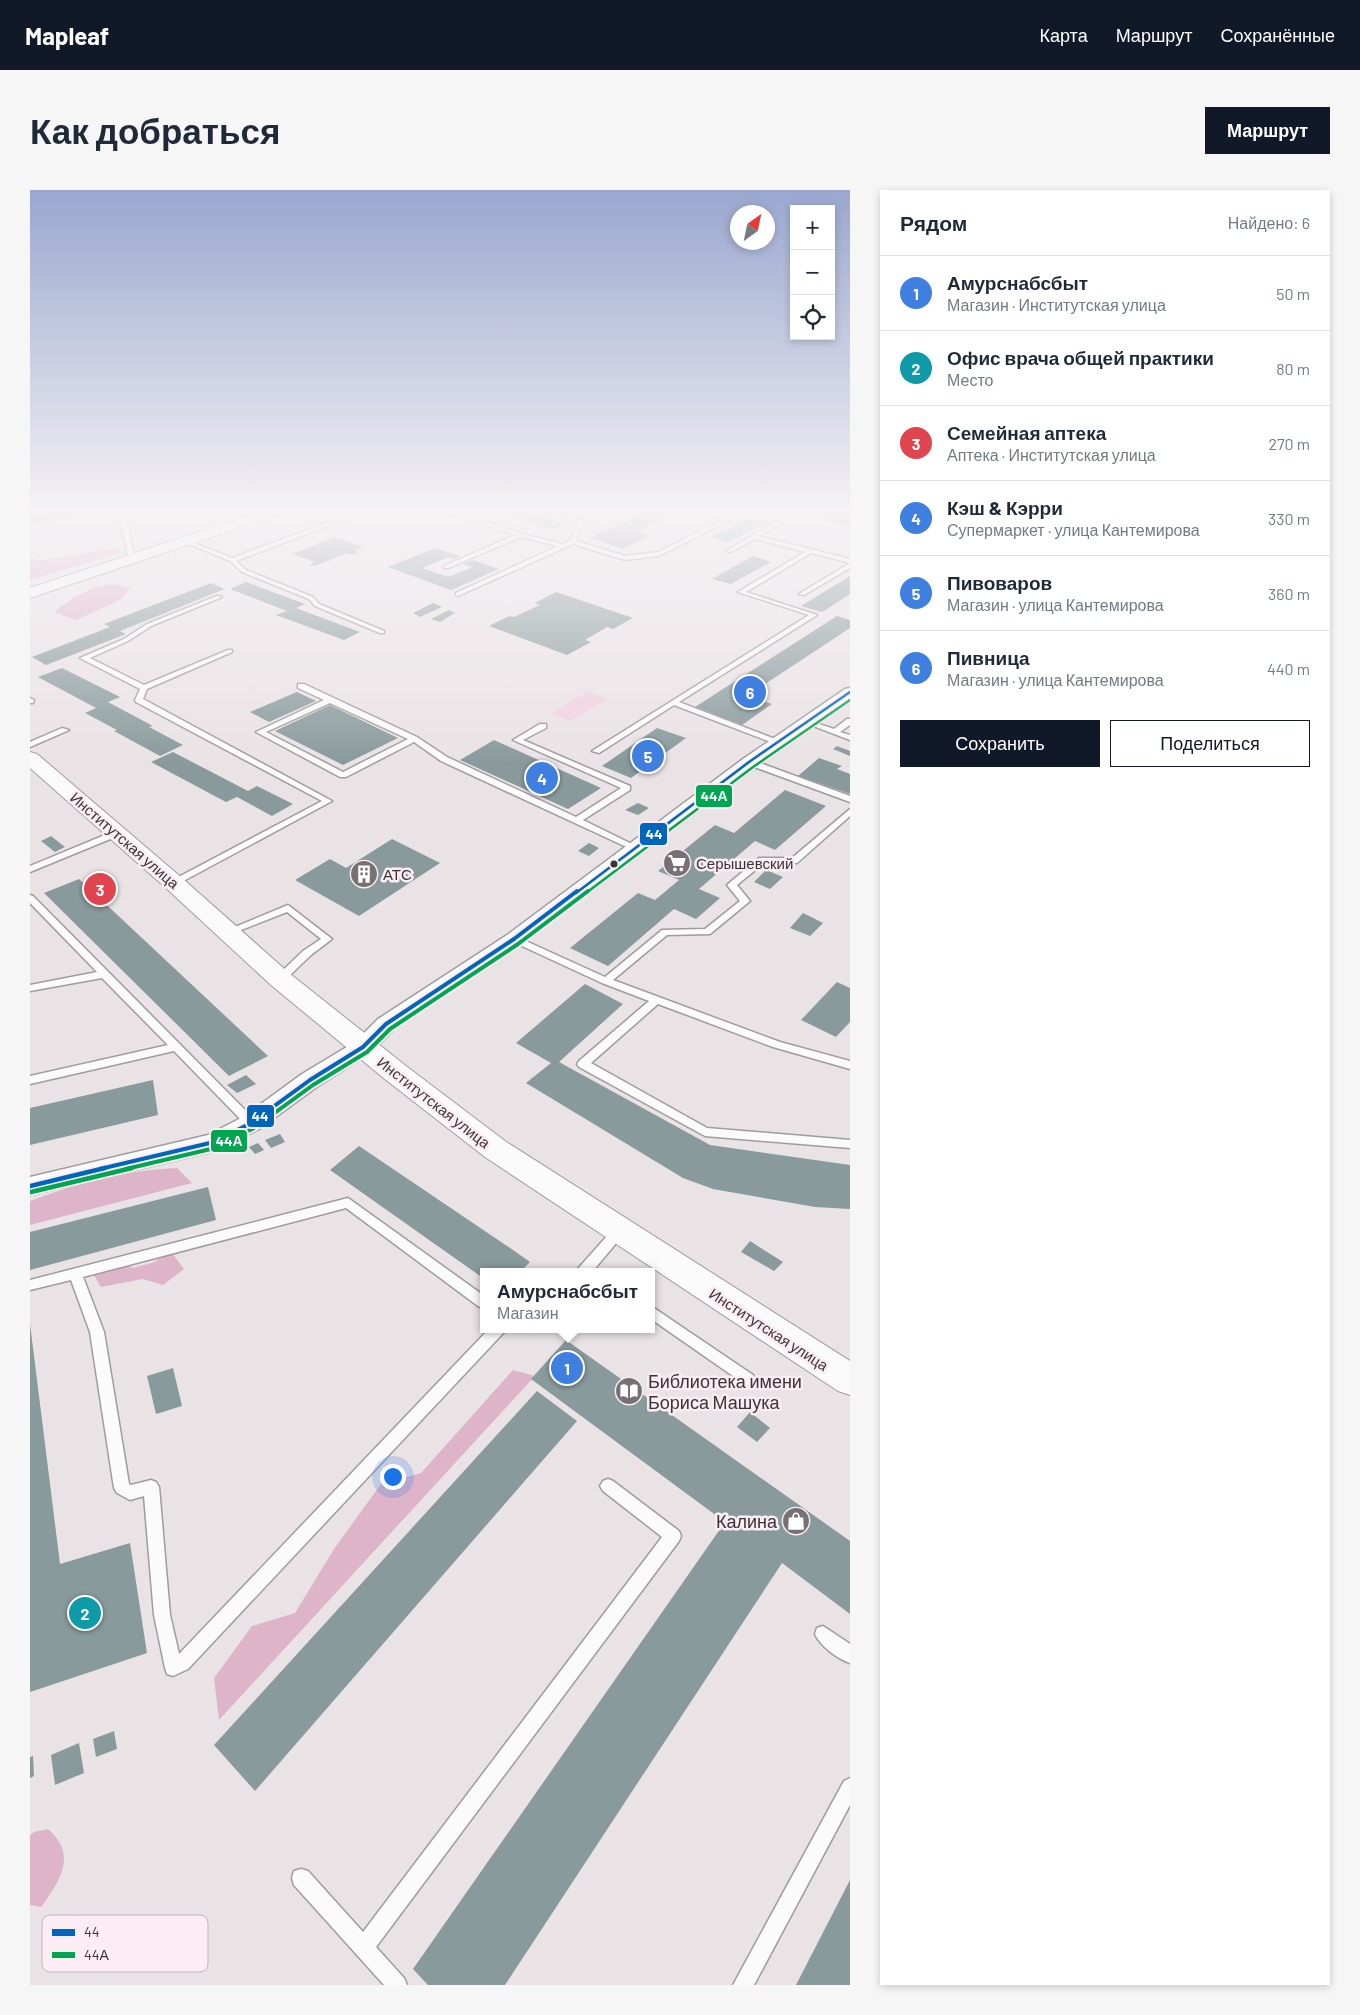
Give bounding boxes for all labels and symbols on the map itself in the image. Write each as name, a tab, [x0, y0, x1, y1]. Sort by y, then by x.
north arrow	[730, 205, 775, 250]
pin: 6	[734, 673, 766, 711]
pin: 5	[632, 737, 664, 775]
pin: 4	[526, 759, 558, 797]
line badge: 44А	[695, 784, 733, 808]
text: 44А	[700, 787, 728, 804]
street label: Институтская улица	[67, 788, 184, 893]
line badge: 44	[639, 822, 668, 846]
text: 44	[646, 825, 662, 842]
supermarket icon: Серышевский	[662, 848, 692, 878]
place label: Серышевский	[696, 854, 793, 872]
building icon: АТС	[349, 859, 379, 889]
unlabelled marker	[609, 859, 619, 869]
place label: АТС	[383, 865, 412, 883]
pin: 3	[84, 870, 116, 908]
street label: Институтская улица	[374, 1052, 494, 1152]
line badge: 44	[246, 1104, 275, 1128]
text: 44	[252, 1107, 268, 1124]
line badge: 44А	[210, 1129, 248, 1153]
text: 44А	[215, 1132, 243, 1149]
street label: Институтская улица	[706, 1284, 832, 1375]
pin: 1	[551, 1349, 583, 1387]
place label: Библиотека имени Бориса Машука	[648, 1370, 802, 1413]
library icon: Библиотека имени Бориса Машука	[614, 1376, 644, 1406]
your location	[380, 1464, 406, 1490]
shop icon: Калина	[781, 1506, 811, 1536]
place label: Калина	[716, 1510, 778, 1532]
pin: 2	[69, 1594, 101, 1632]
legend	[42, 1915, 208, 1972]
text: 44	[84, 1923, 99, 1940]
text: 44А	[84, 1946, 109, 1963]

